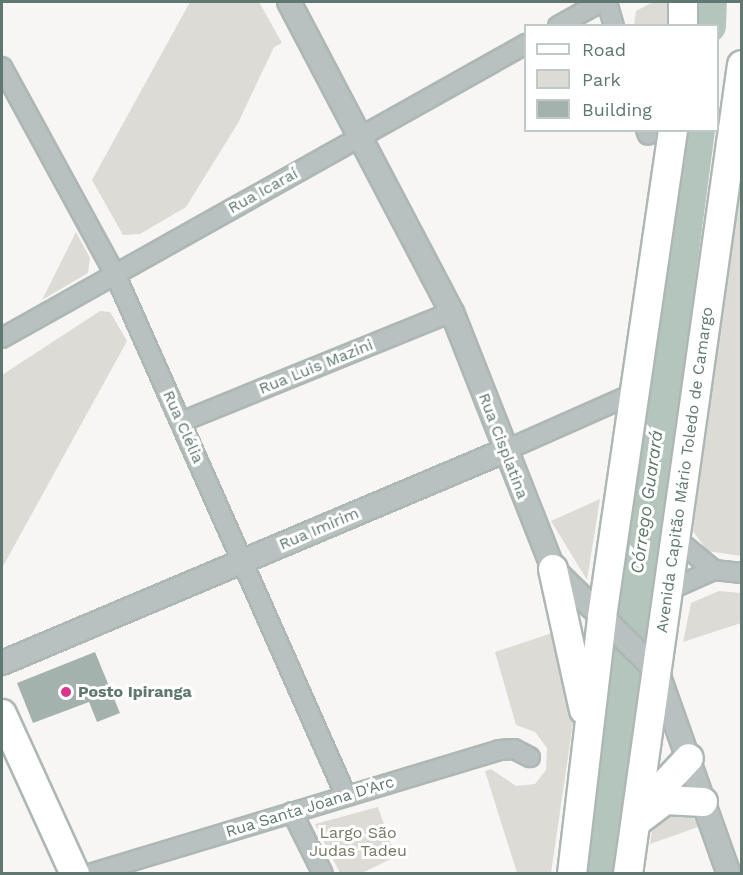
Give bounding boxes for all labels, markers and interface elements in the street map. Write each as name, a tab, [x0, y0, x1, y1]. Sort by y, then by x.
legend	[524, 24, 719, 132]
text: Road	[582, 39, 626, 60]
text: Park	[582, 69, 621, 90]
text: Building	[582, 99, 652, 120]
street label: Rua Icaraí	[225, 164, 301, 218]
street label: Avenida Capitão Mário Toledo de Camargo	[653, 305, 717, 635]
street label: Rua Luis Mazini	[256, 335, 376, 399]
street label: Rua Clélia	[158, 387, 208, 467]
street label: Rua Cisplatina	[474, 390, 532, 502]
water label: Córrego Guarará	[626, 429, 668, 575]
street label: Rua Imirim	[276, 504, 362, 554]
place label: Posto Ipiranga	[78, 682, 192, 702]
marker: Posto Ipiranga	[59, 685, 73, 699]
street label: Rua Santa Joana D'Arc	[223, 772, 397, 842]
park label: Largo São Judas Tadeu	[309, 823, 407, 861]

